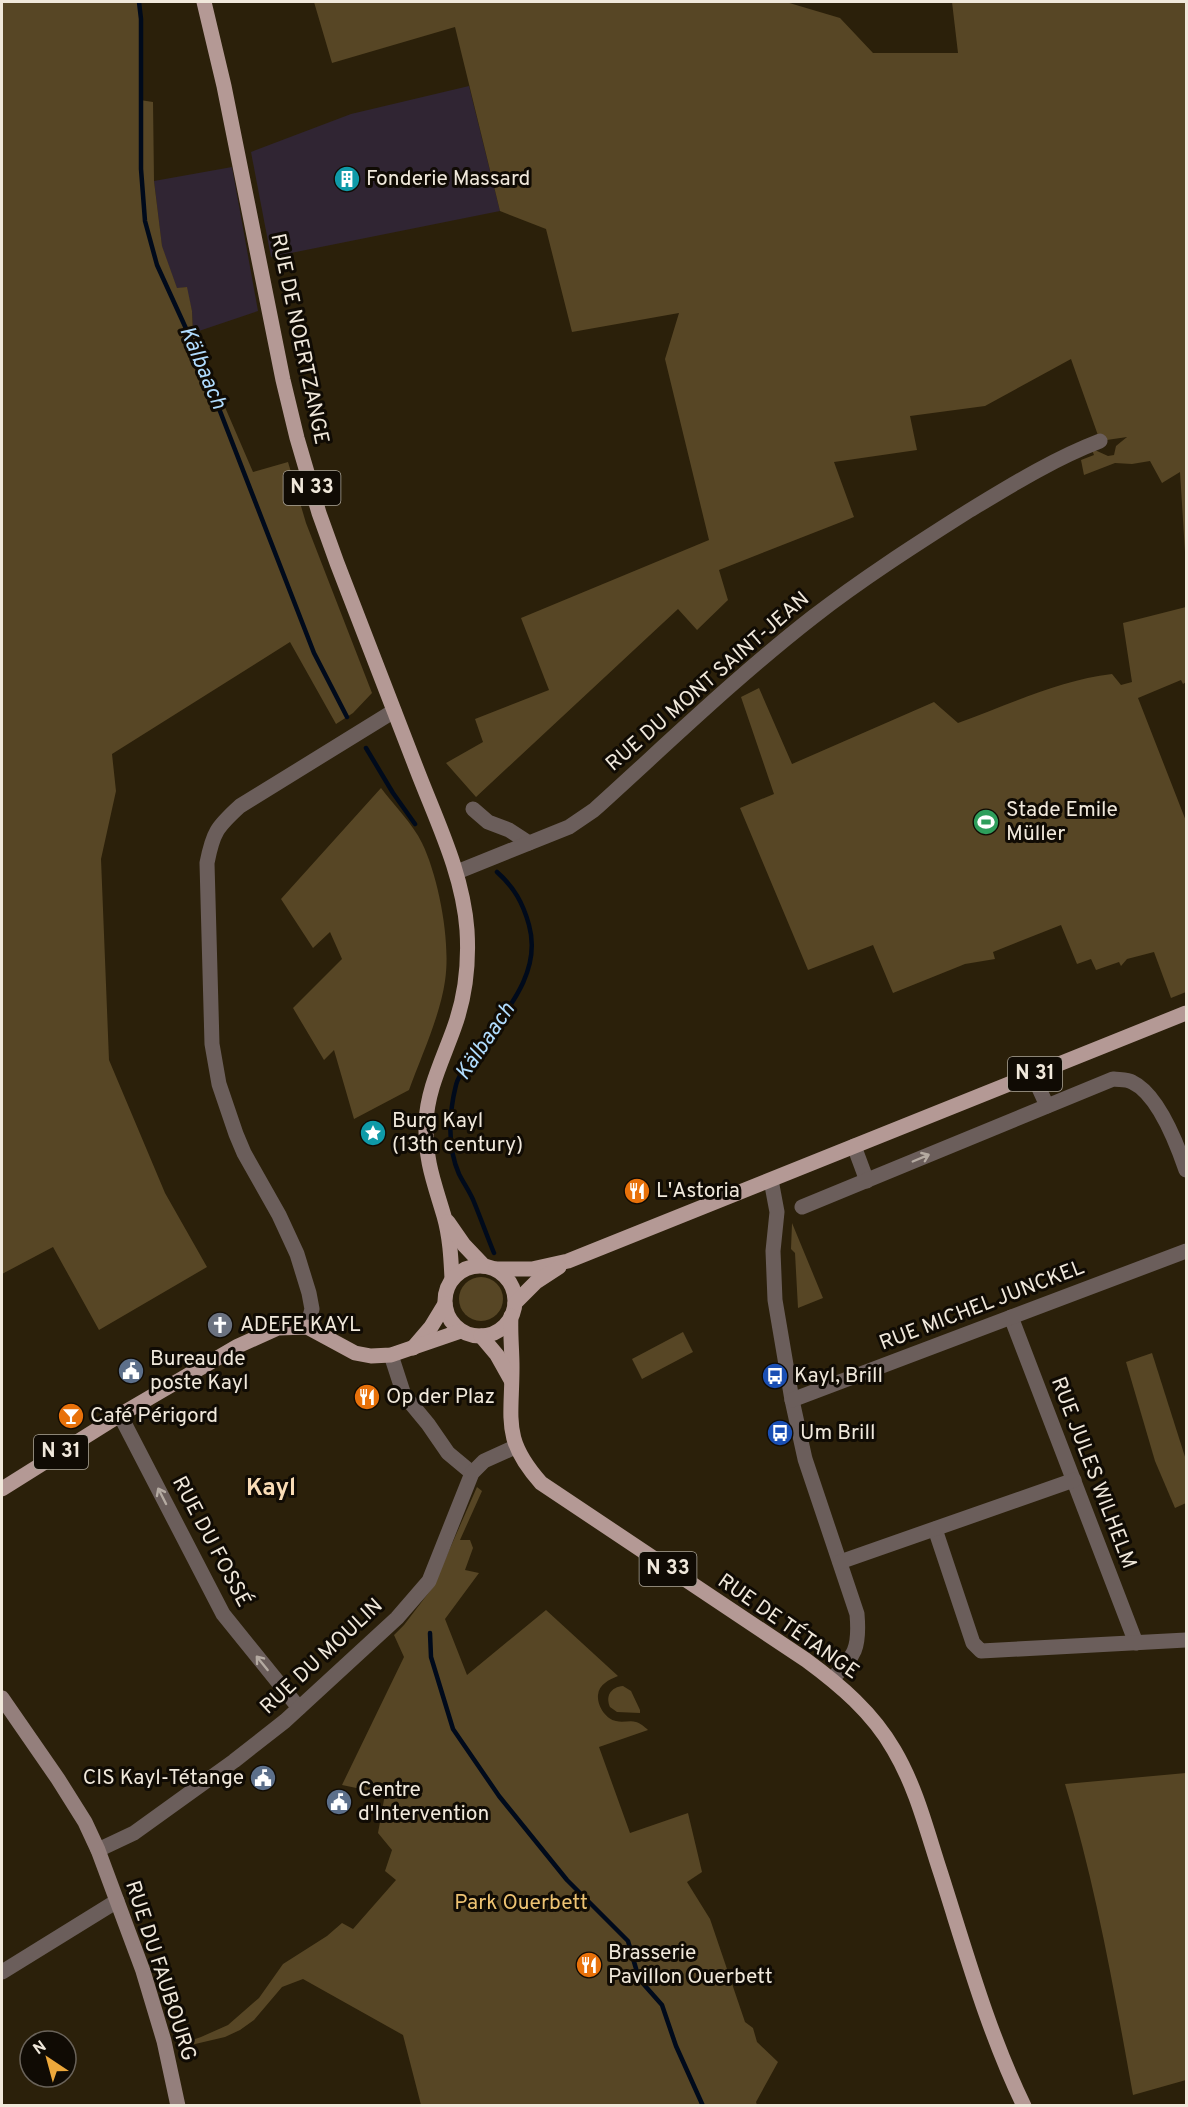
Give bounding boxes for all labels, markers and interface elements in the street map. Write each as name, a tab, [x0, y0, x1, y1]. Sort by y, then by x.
building icon: Fonderie Massard	[332, 164, 362, 194]
place label: Fonderie Massard	[366, 166, 530, 193]
street label: RUE DE NOERTZANGE	[263, 231, 335, 447]
water label: Kälbaach	[172, 322, 232, 414]
road number: N 33	[284, 471, 340, 505]
street label: RUE DU MONT SAINT-JEAN	[601, 586, 815, 778]
place label: Stade Emile Müller	[1006, 797, 1118, 848]
sports icon: Stade Emile Müller	[971, 807, 1001, 837]
water label: Kälbaach	[450, 998, 522, 1086]
road number: N 31	[1008, 1057, 1062, 1091]
place label: Burg Kayl (13th century)	[392, 1108, 523, 1159]
place icon: Burg Kayl (13th century)	[358, 1118, 388, 1148]
one-way arrow	[911, 1152, 929, 1163]
restaurant icon: L'Astoria	[622, 1176, 652, 1206]
place label: L'Astoria	[656, 1178, 740, 1205]
street label: RUE MICHEL JUNCKEL	[876, 1254, 1089, 1358]
church icon: ADEFE KAYL	[205, 1310, 235, 1340]
place label: ADEFE KAYL	[240, 1312, 361, 1339]
place label: Bureau de poste Kayl	[150, 1346, 248, 1397]
public building icon: Bureau de poste Kayl	[116, 1356, 146, 1386]
bus stop icon: Kayl, Brill	[760, 1361, 790, 1391]
place label: Kayl, Brill	[794, 1363, 883, 1390]
street label: RUE JULES WILHELM	[1044, 1373, 1142, 1573]
restaurant icon: Op der Plaz	[352, 1382, 382, 1412]
place label: Op der Plaz	[386, 1384, 495, 1411]
bar icon: Café Périgord	[56, 1401, 86, 1431]
place label: Café Périgord	[90, 1403, 218, 1430]
bus stop icon: Um Brill	[765, 1418, 795, 1448]
place label: Um Brill	[800, 1420, 875, 1447]
road number: N 31	[34, 1435, 88, 1469]
street label: RUE DU FOSSÉ	[165, 1471, 258, 1612]
district label: Kayl	[246, 1474, 296, 1504]
one-way arrow	[156, 1488, 167, 1506]
road number: N 33	[640, 1552, 696, 1586]
street label: RUE DE TÉTANGE	[712, 1567, 865, 1686]
street label: RUE DU MOULIN	[255, 1593, 389, 1721]
one-way arrow	[255, 1655, 268, 1671]
public building icon: CIS Kayl-Tétange	[248, 1763, 278, 1793]
place label: CIS Kayl-Tétange	[83, 1765, 244, 1792]
place label: Centre d'Intervention	[358, 1777, 489, 1828]
public building icon: Centre d'Intervention	[324, 1787, 354, 1817]
street label: RUE DU FAUBOURG	[118, 1877, 202, 2065]
park label: Park Ouerbett	[454, 1890, 588, 1917]
place label: Brasserie Pavillon Ouerbett	[608, 1940, 773, 1991]
restaurant icon: Brasserie Pavillon Ouerbett	[574, 1950, 604, 1980]
north arrow	[18, 2029, 78, 2089]
text: N	[30, 2037, 51, 2060]

